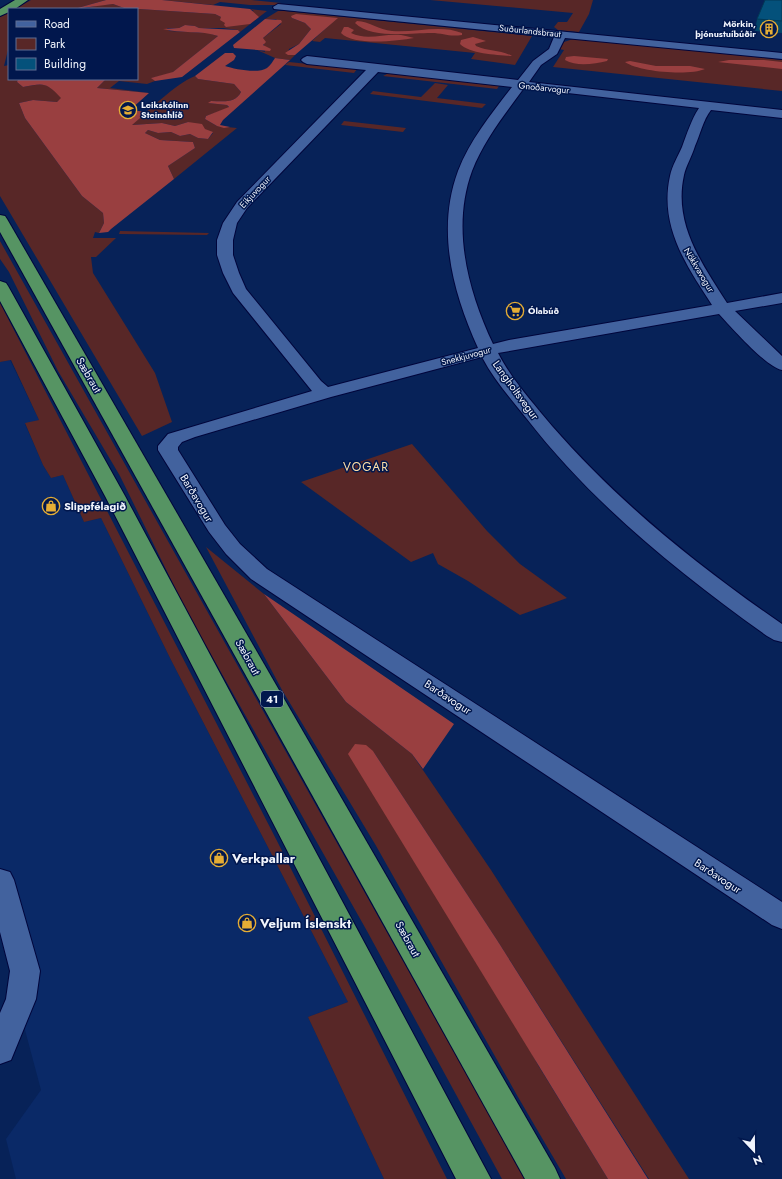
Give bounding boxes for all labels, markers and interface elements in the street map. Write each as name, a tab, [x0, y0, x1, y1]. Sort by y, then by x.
legend	[8, 8, 138, 80]
text: Road	[44, 15, 70, 33]
place label: Mörkin, þjónustuíbúðir	[695, 17, 756, 40]
building icon: Mörkin, þjónustuíbúðir	[759, 19, 779, 39]
street label: Suðurlandsbraut	[499, 21, 562, 40]
text: Park	[44, 35, 66, 53]
text: Building	[44, 55, 86, 73]
street label: Gnoðarvogur	[518, 78, 571, 97]
place label: Leikskólinn Steinahlíð	[141, 98, 188, 121]
school or university icon: Leikskólinn Steinahlíð	[118, 100, 138, 120]
street label: Eikjuvogur	[236, 172, 274, 211]
street label: Nökkvavogur	[681, 245, 718, 295]
supermarket icon: Ólabúð	[505, 301, 525, 321]
place label: Ólabúð	[528, 304, 559, 317]
street label: Snekkjuvogur	[440, 342, 493, 368]
street label: Sæbraut	[72, 354, 106, 396]
street label: Langholtsvegur	[489, 357, 543, 423]
district label: VOGAR	[343, 458, 389, 476]
street label: Barðavogur	[176, 471, 218, 525]
shop icon: Slippfélagið	[41, 496, 61, 516]
place label: Slippfélagið	[64, 498, 126, 514]
street label: Sæbraut	[232, 636, 265, 678]
street label: Barðavogur	[421, 676, 475, 718]
road number: 41	[261, 691, 283, 707]
shop icon: Verkpallar	[209, 848, 229, 868]
place label: Verkpallar	[231, 849, 296, 868]
street label: Barðavogur	[691, 855, 745, 897]
shop icon: Veljum Íslenskt	[237, 913, 257, 933]
place label: Veljum Íslenskt	[259, 914, 352, 933]
street label: Sæbraut	[392, 918, 425, 960]
north arrow	[734, 1131, 774, 1171]
text: N	[751, 1151, 765, 1169]

